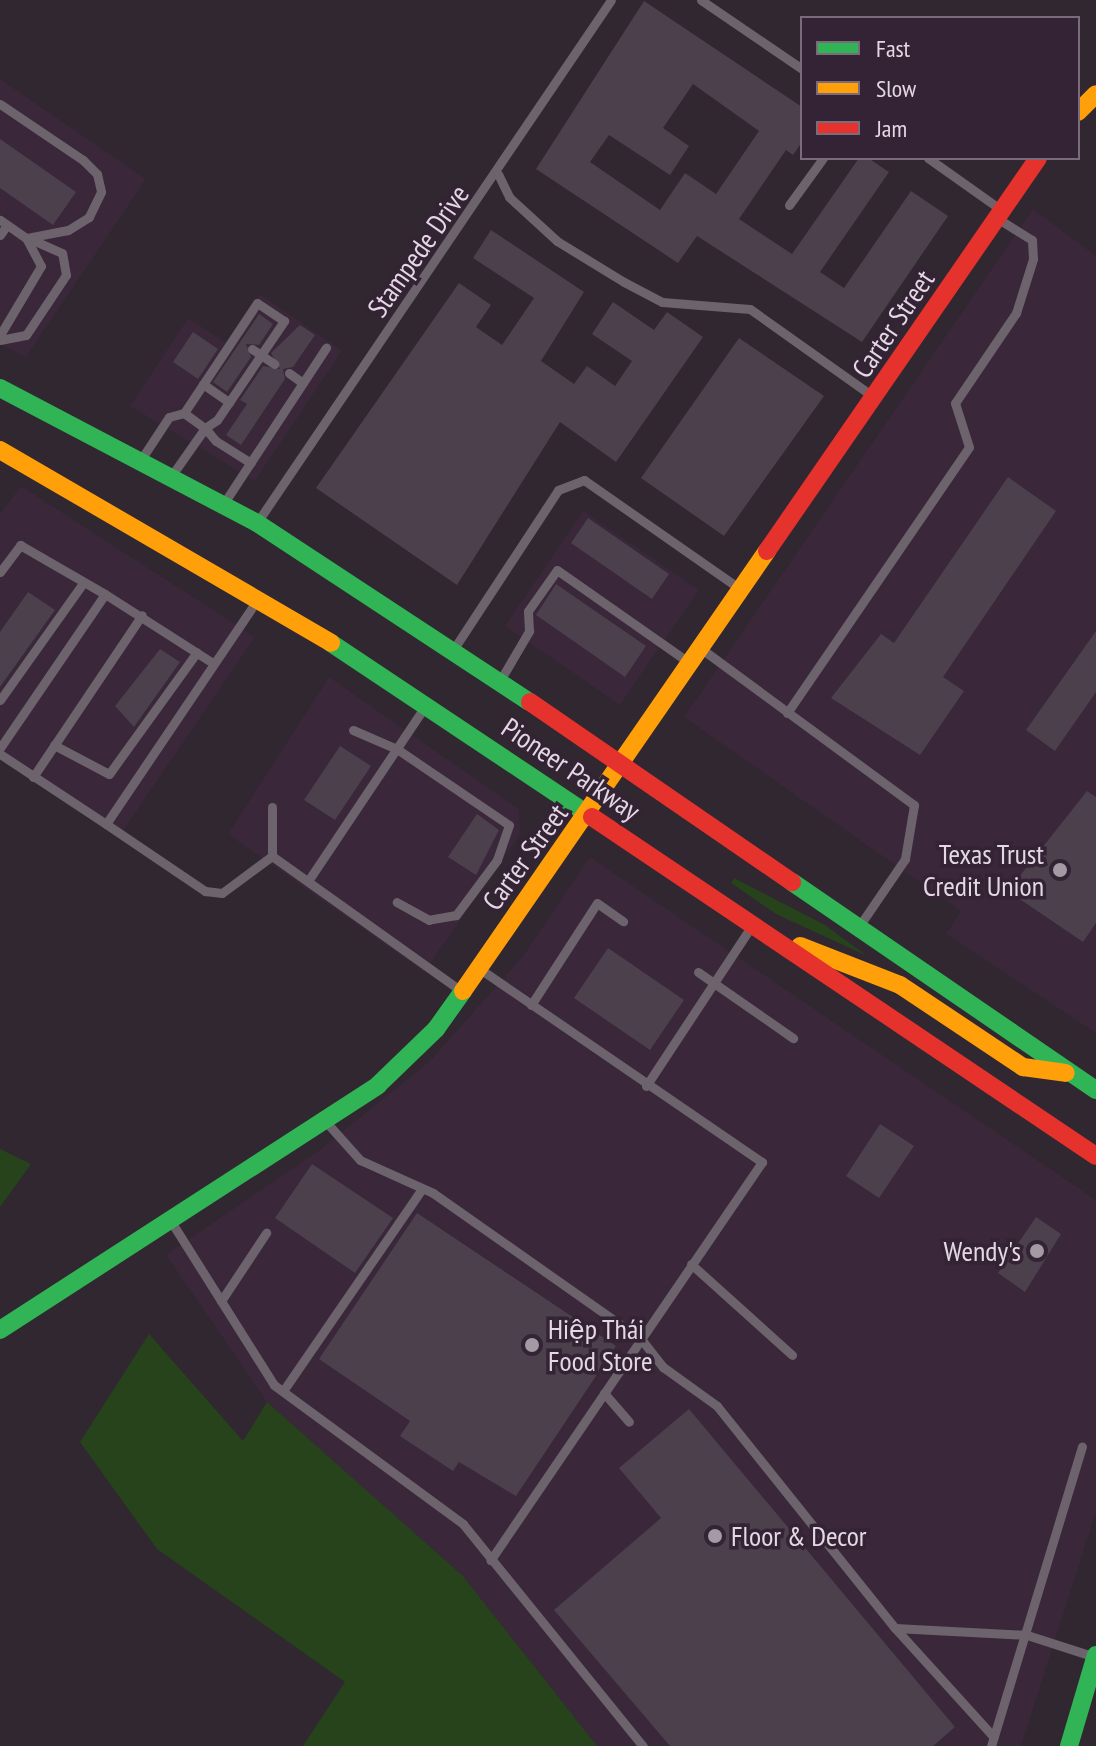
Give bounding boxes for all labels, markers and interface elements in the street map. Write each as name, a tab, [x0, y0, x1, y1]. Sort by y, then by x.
legend	[800, 16, 1080, 160]
text: Fast	[876, 33, 910, 64]
text: Slow	[876, 73, 916, 104]
text: Jam	[876, 113, 907, 144]
street label: Stampede Drive	[360, 179, 476, 323]
street label: Carter Street	[845, 264, 941, 384]
street label: Pioneer Parkway	[496, 710, 646, 828]
street label: Carter Street	[475, 798, 575, 916]
place label: Texas Trust Credit Union	[923, 837, 1044, 903]
marker: Texas Trust Credit Union	[1051, 861, 1069, 879]
place label: Wendy's	[944, 1234, 1021, 1268]
marker: Wendy's	[1028, 1242, 1046, 1260]
place label: Hiệp Thái Food Store	[548, 1312, 653, 1378]
marker: Hiệp Thái Food Store	[523, 1336, 541, 1354]
place label: Floor & Decor	[731, 1519, 866, 1553]
marker: Floor & Decor	[706, 1527, 724, 1545]

